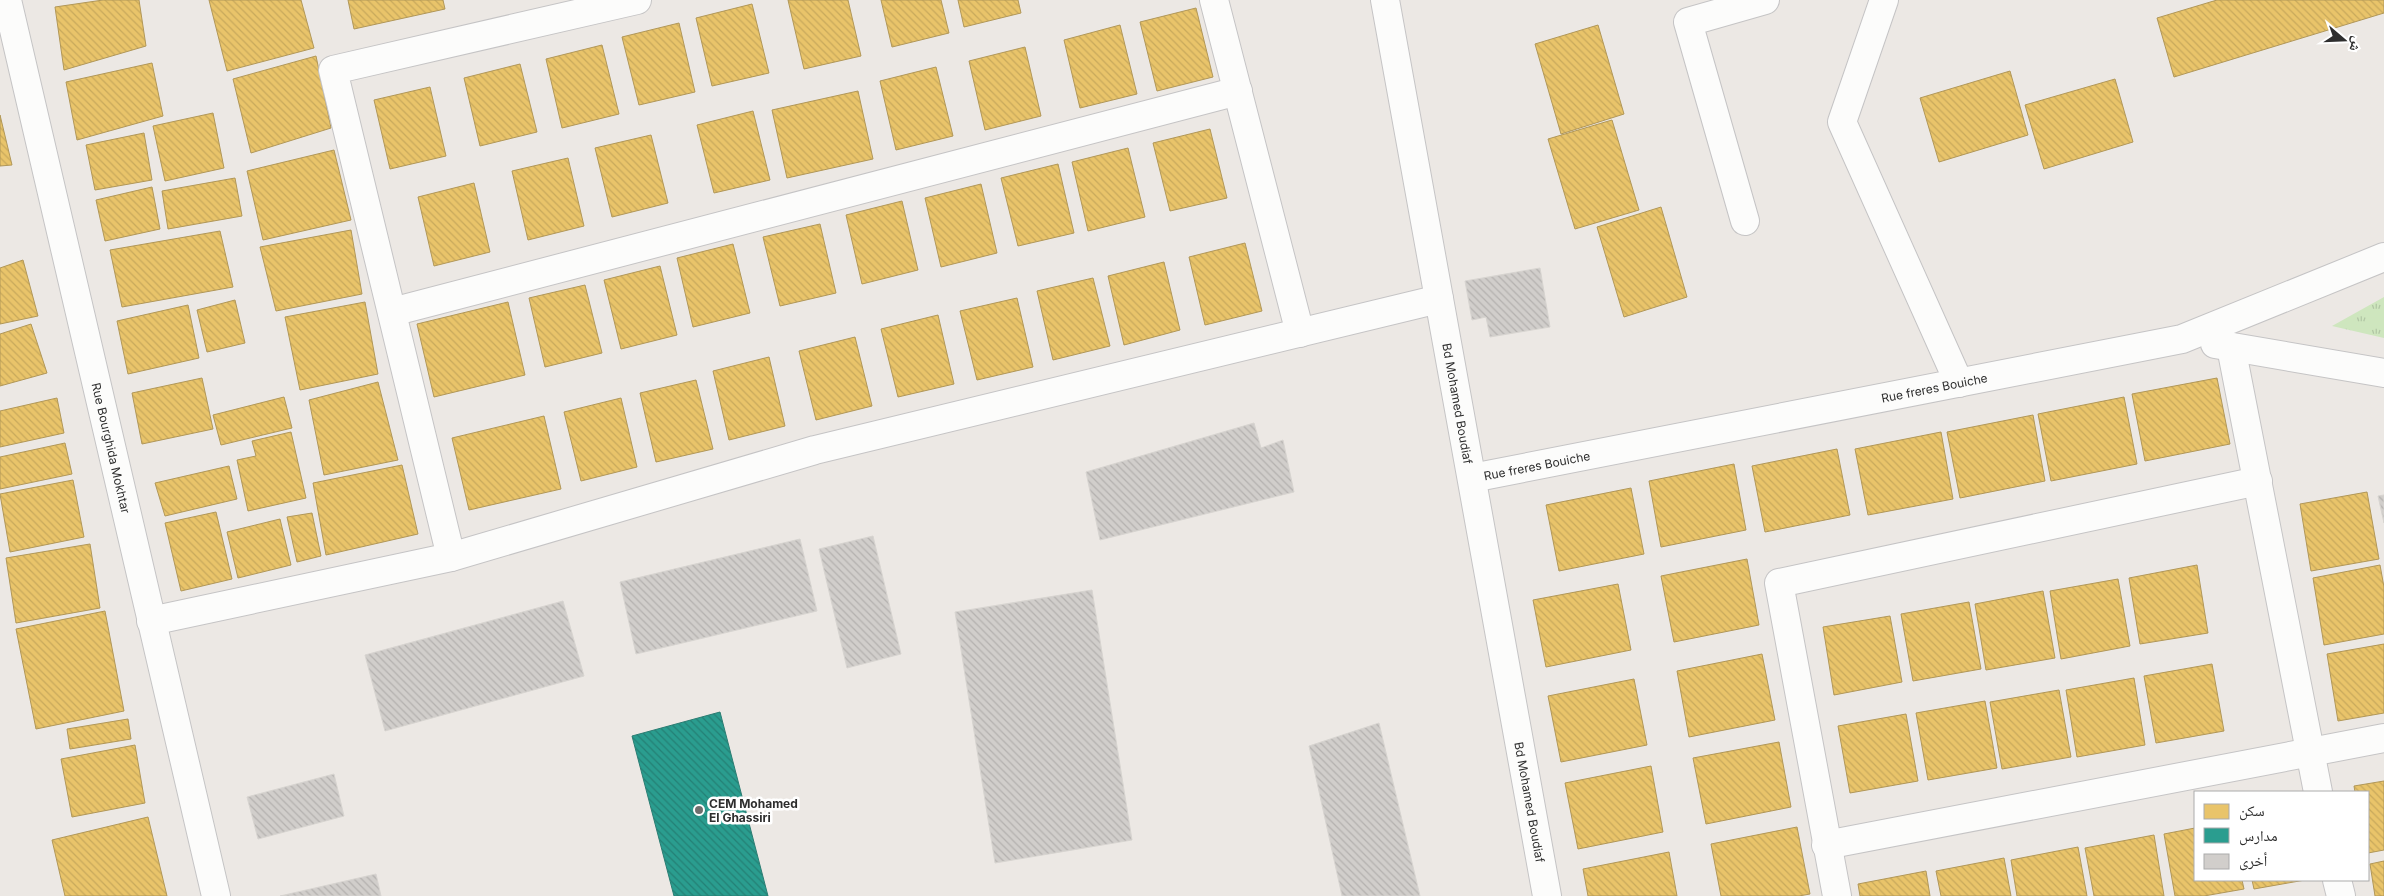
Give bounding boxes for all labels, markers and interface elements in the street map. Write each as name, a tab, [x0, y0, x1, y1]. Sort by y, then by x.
north arrow	[2319, 15, 2369, 65]
text: ش	[2345, 34, 2367, 54]
street label: Bd Mohamed Boudiaf	[1440, 342, 1476, 466]
street label: Rue freres Bouiche	[1880, 370, 1989, 405]
street label: Rue Bourghida Mokhtar	[89, 381, 134, 515]
street label: Rue freres Bouiche	[1482, 448, 1591, 483]
street label: Bd Mohamed Boudiaf	[1512, 740, 1548, 864]
legend	[2194, 791, 2369, 881]
place label: CEM Mohamed El Ghassiri	[709, 796, 798, 825]
text: سكن	[2239, 801, 2265, 821]
marker: CEM Mohamed El Ghassiri	[693, 804, 705, 816]
text: مدارس	[2239, 826, 2278, 846]
text: أخرى	[2239, 851, 2268, 871]

